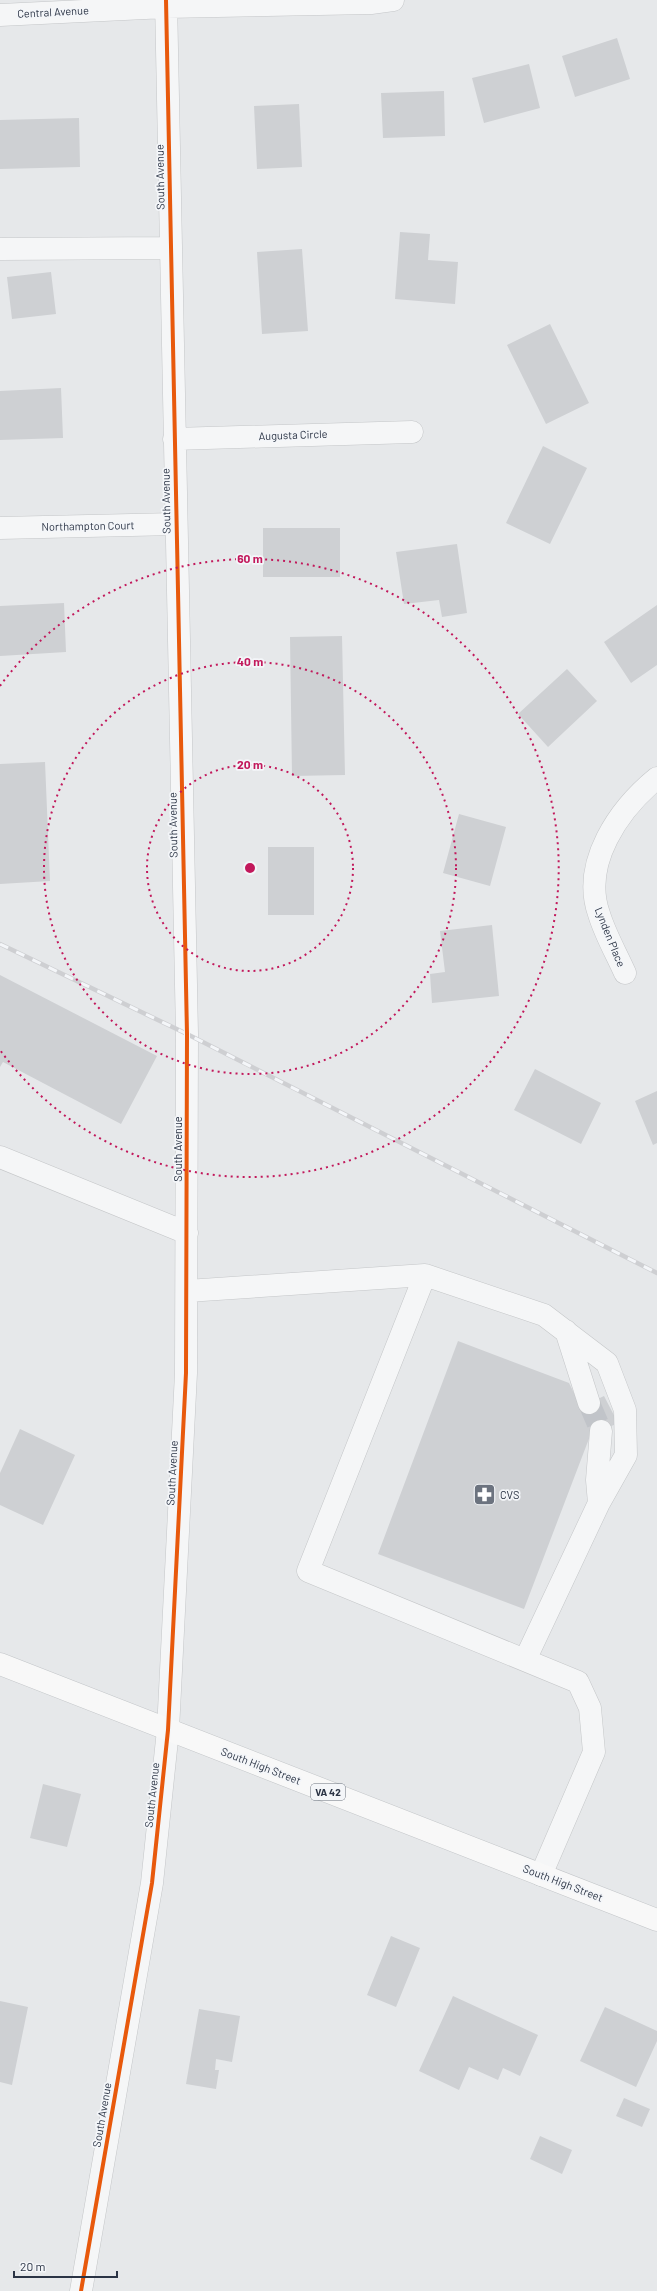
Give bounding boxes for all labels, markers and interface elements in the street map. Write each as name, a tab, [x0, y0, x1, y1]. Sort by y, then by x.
street label: Central Avenue	[17, 3, 89, 20]
street label: South Avenue	[152, 144, 167, 210]
street label: Augusta Circle	[258, 427, 328, 442]
street label: South Avenue	[158, 468, 173, 534]
street label: Northampton Court	[41, 518, 135, 533]
text: 60 m	[237, 551, 263, 565]
text: 40 m	[237, 654, 263, 668]
text: 20 m	[237, 757, 263, 771]
street label: South Avenue	[165, 792, 180, 858]
centre of rings	[243, 861, 257, 875]
street label: Lynden Place	[593, 905, 628, 969]
street label: South Avenue	[171, 1116, 184, 1182]
street label: South Avenue	[163, 1440, 180, 1506]
pharmacy icon: CVS	[471, 1482, 497, 1508]
place label: CVS	[500, 1488, 519, 1501]
street label: South High Street	[219, 1744, 303, 1787]
street label: South Avenue	[142, 1762, 161, 1828]
road number: VA 42	[311, 1784, 345, 1800]
street label: South High Street	[521, 1861, 605, 1904]
street label: South Avenue	[89, 2081, 114, 2148]
scale bar	[14, 2253, 117, 2279]
text: 20 m	[20, 2259, 46, 2273]

